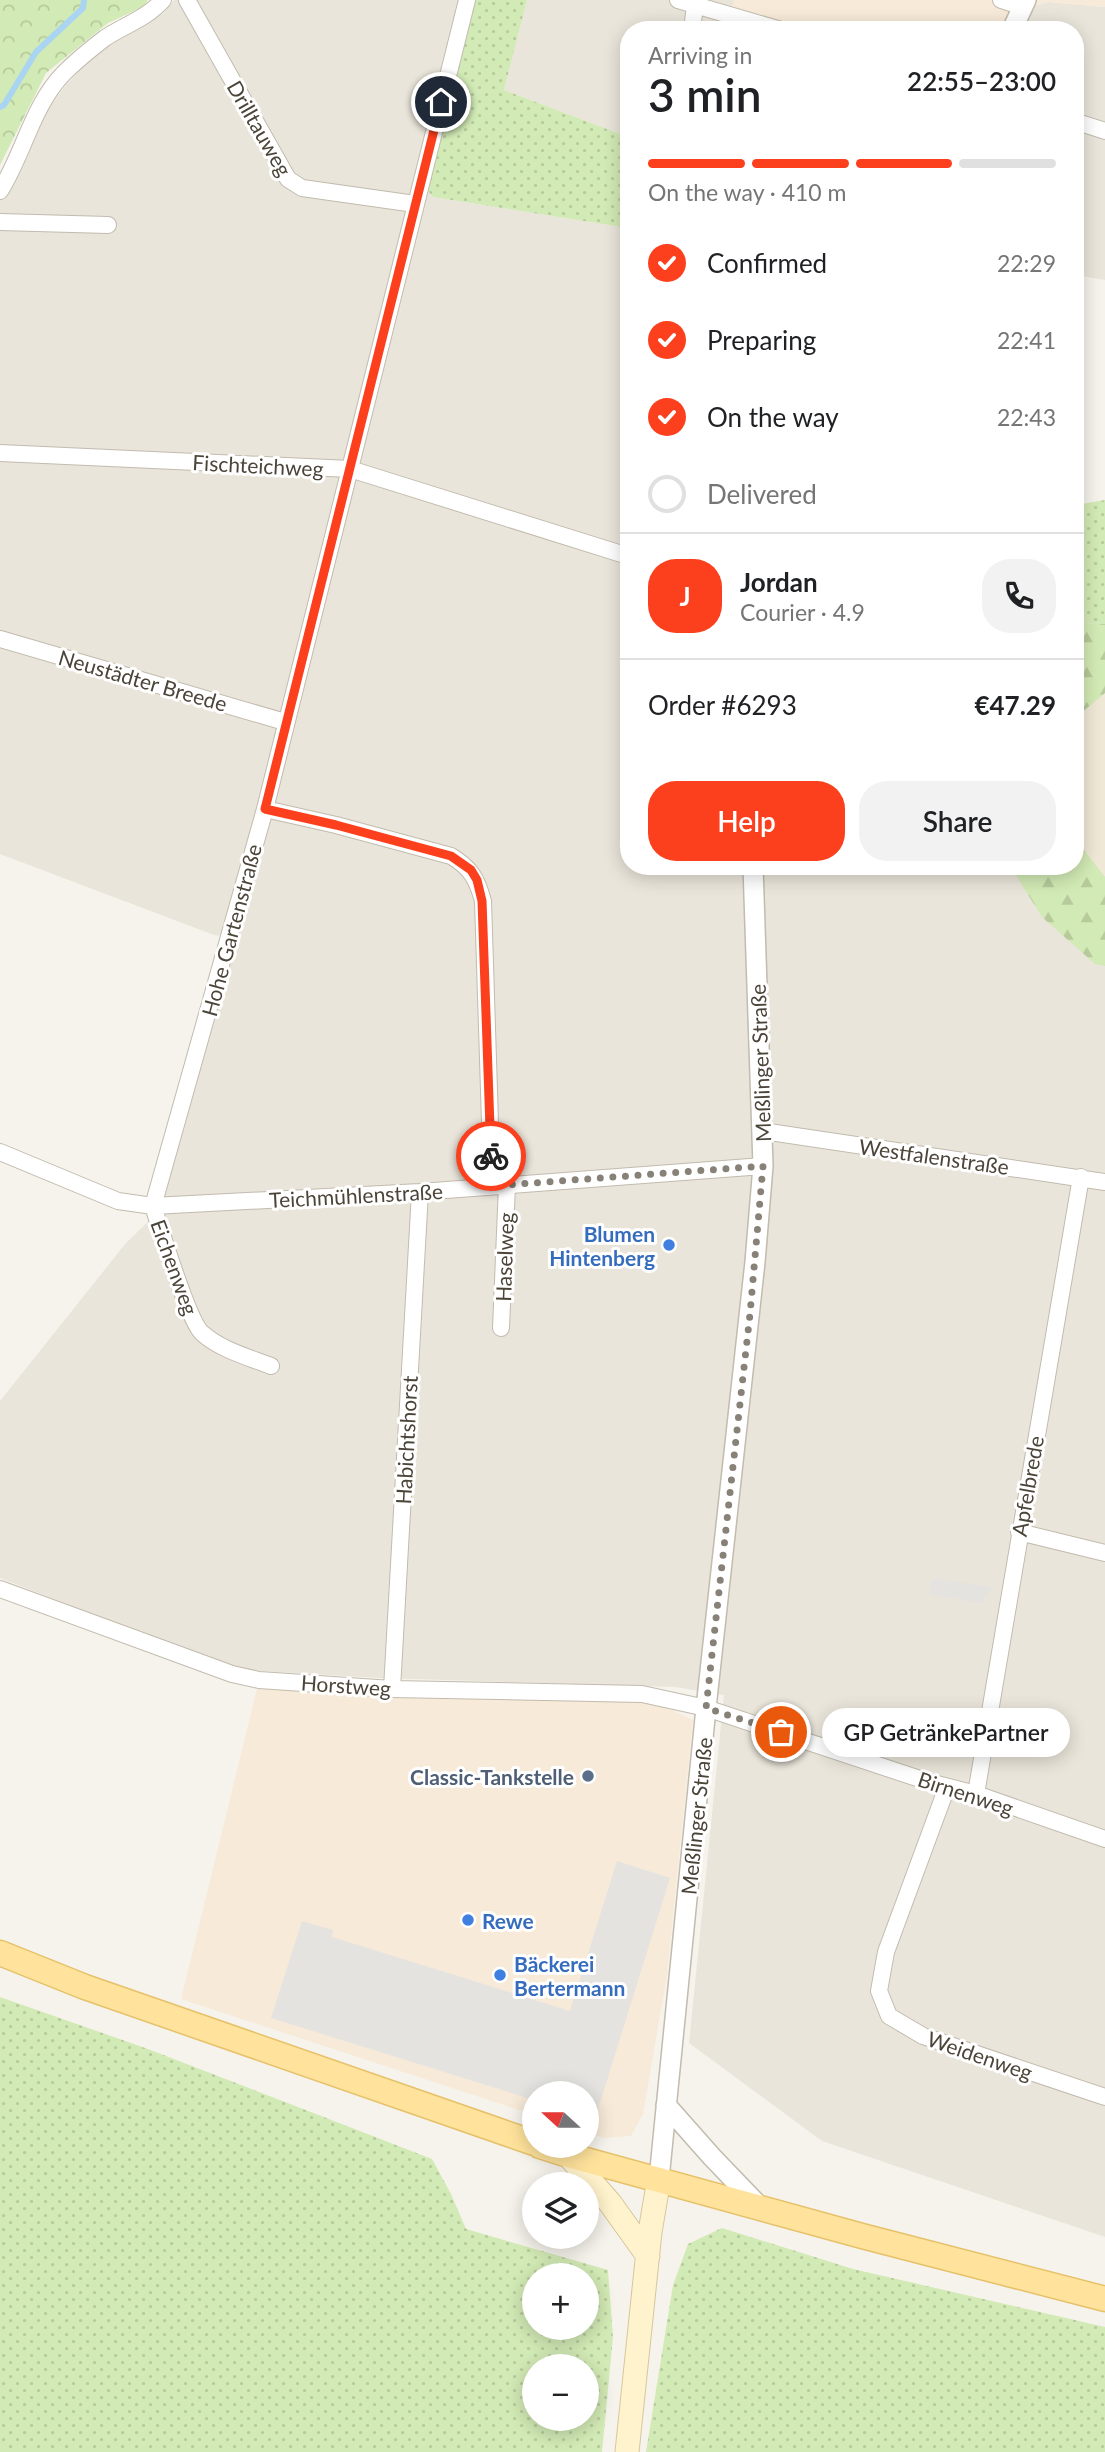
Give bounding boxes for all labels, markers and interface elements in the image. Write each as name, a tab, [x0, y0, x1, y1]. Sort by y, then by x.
text: Arriving in	[648, 41, 752, 69]
text: 22:55–23:00	[907, 65, 1056, 97]
text: 3 min	[648, 67, 762, 122]
pin	[411, 72, 471, 132]
street label: Drilltauweg	[223, 76, 297, 180]
icon: home	[422, 83, 460, 121]
text: On the way · 410 m	[648, 178, 847, 206]
icon: check	[648, 244, 686, 282]
text: Confirmed	[707, 247, 827, 279]
text: 22:29	[997, 249, 1056, 277]
icon: check	[648, 321, 686, 359]
text: Preparing	[707, 324, 816, 356]
text: 22:41	[997, 326, 1056, 354]
icon: check	[648, 398, 686, 436]
text: On the way	[707, 401, 839, 433]
text: 22:43	[997, 403, 1056, 431]
street label: Fischteichweg	[192, 449, 324, 481]
text: Delivered	[707, 478, 817, 510]
button: phone	[982, 559, 1056, 633]
text: Jordan	[740, 566, 818, 598]
text: J	[679, 580, 691, 612]
text: Courier · 4.9	[740, 598, 865, 626]
street label: Neustädter Breede	[56, 644, 230, 716]
text: Order #6293	[648, 689, 797, 721]
text: €47.29	[974, 689, 1056, 721]
button: Help	[648, 781, 845, 861]
button: Share	[859, 781, 1056, 861]
street label: Hohe Gartenstraße	[196, 841, 266, 1019]
street label: Meßlinger Straße	[745, 984, 775, 1142]
courier	[456, 1121, 526, 1191]
street label: Westfalenstraße	[857, 1133, 1011, 1179]
icon: bike	[472, 1137, 510, 1175]
street label: Teichmühlenstraße	[268, 1178, 444, 1212]
street label: Haselweg	[490, 1212, 518, 1302]
street label: Eichenweg	[146, 1216, 204, 1318]
place label: Blumen Hintenberg	[549, 1221, 655, 1270]
marker: Blumen Hintenberg	[661, 1237, 677, 1253]
street label: Habichtshorst	[390, 1374, 422, 1505]
street label: Apfelbrede	[1006, 1434, 1048, 1538]
street label: Horstweg	[300, 1669, 392, 1701]
pin	[751, 1702, 811, 1762]
callout: GP GetränkePartner	[823, 1708, 1072, 1756]
icon: bag	[762, 1713, 800, 1751]
text: GP GetränkePartner	[844, 1718, 1048, 1746]
street label: Meßlinger Straße	[675, 1736, 717, 1896]
place label: Classic-Tankstelle	[410, 1764, 574, 1789]
street label: Birnenweg	[915, 1766, 1017, 1820]
marker: Classic-Tankstelle	[580, 1768, 596, 1784]
place label: Rewe	[482, 1908, 534, 1933]
marker: Rewe	[460, 1912, 476, 1928]
place label: Bäckerei Bertermann	[514, 1951, 625, 2000]
marker: Bäckerei Bertermann	[492, 1967, 508, 1983]
street label: Weidenweg	[924, 2025, 1036, 2085]
north arrow	[522, 2081, 598, 2158]
map controls	[522, 2081, 599, 2431]
button: layers	[522, 2172, 599, 2249]
button: +	[522, 2263, 599, 2340]
button: −	[522, 2354, 599, 2431]

